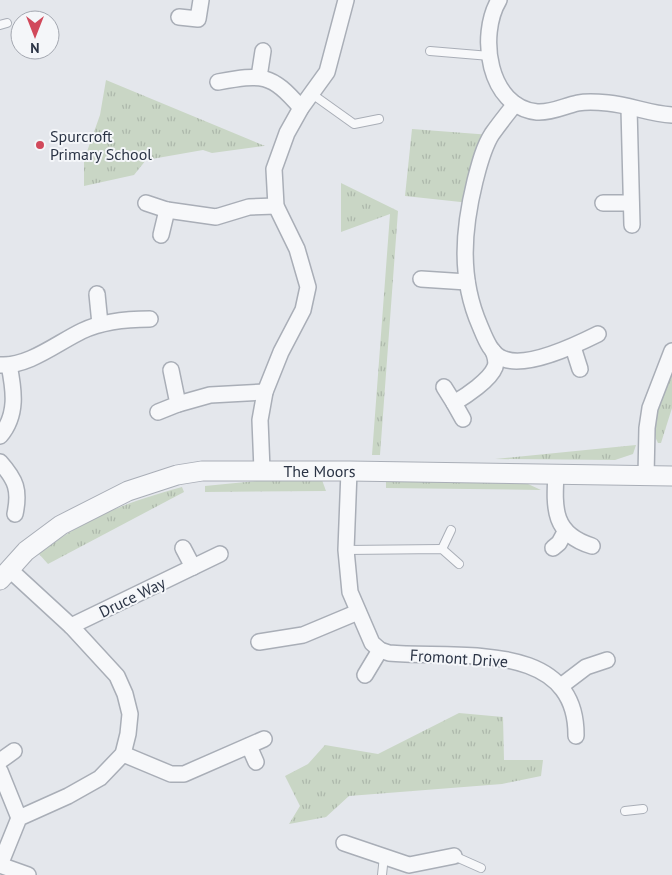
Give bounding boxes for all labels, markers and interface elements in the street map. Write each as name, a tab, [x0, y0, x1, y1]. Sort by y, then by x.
north arrow	[10, 10, 60, 60]
text: N	[30, 39, 40, 57]
place label: Spurcroft Primary School	[50, 126, 152, 164]
marker: Spurcroft Primary School	[34, 139, 46, 151]
street label: The Moors	[283, 461, 356, 481]
street label: Druce Way	[95, 572, 169, 622]
street label: Fromont Drive	[409, 645, 509, 671]

